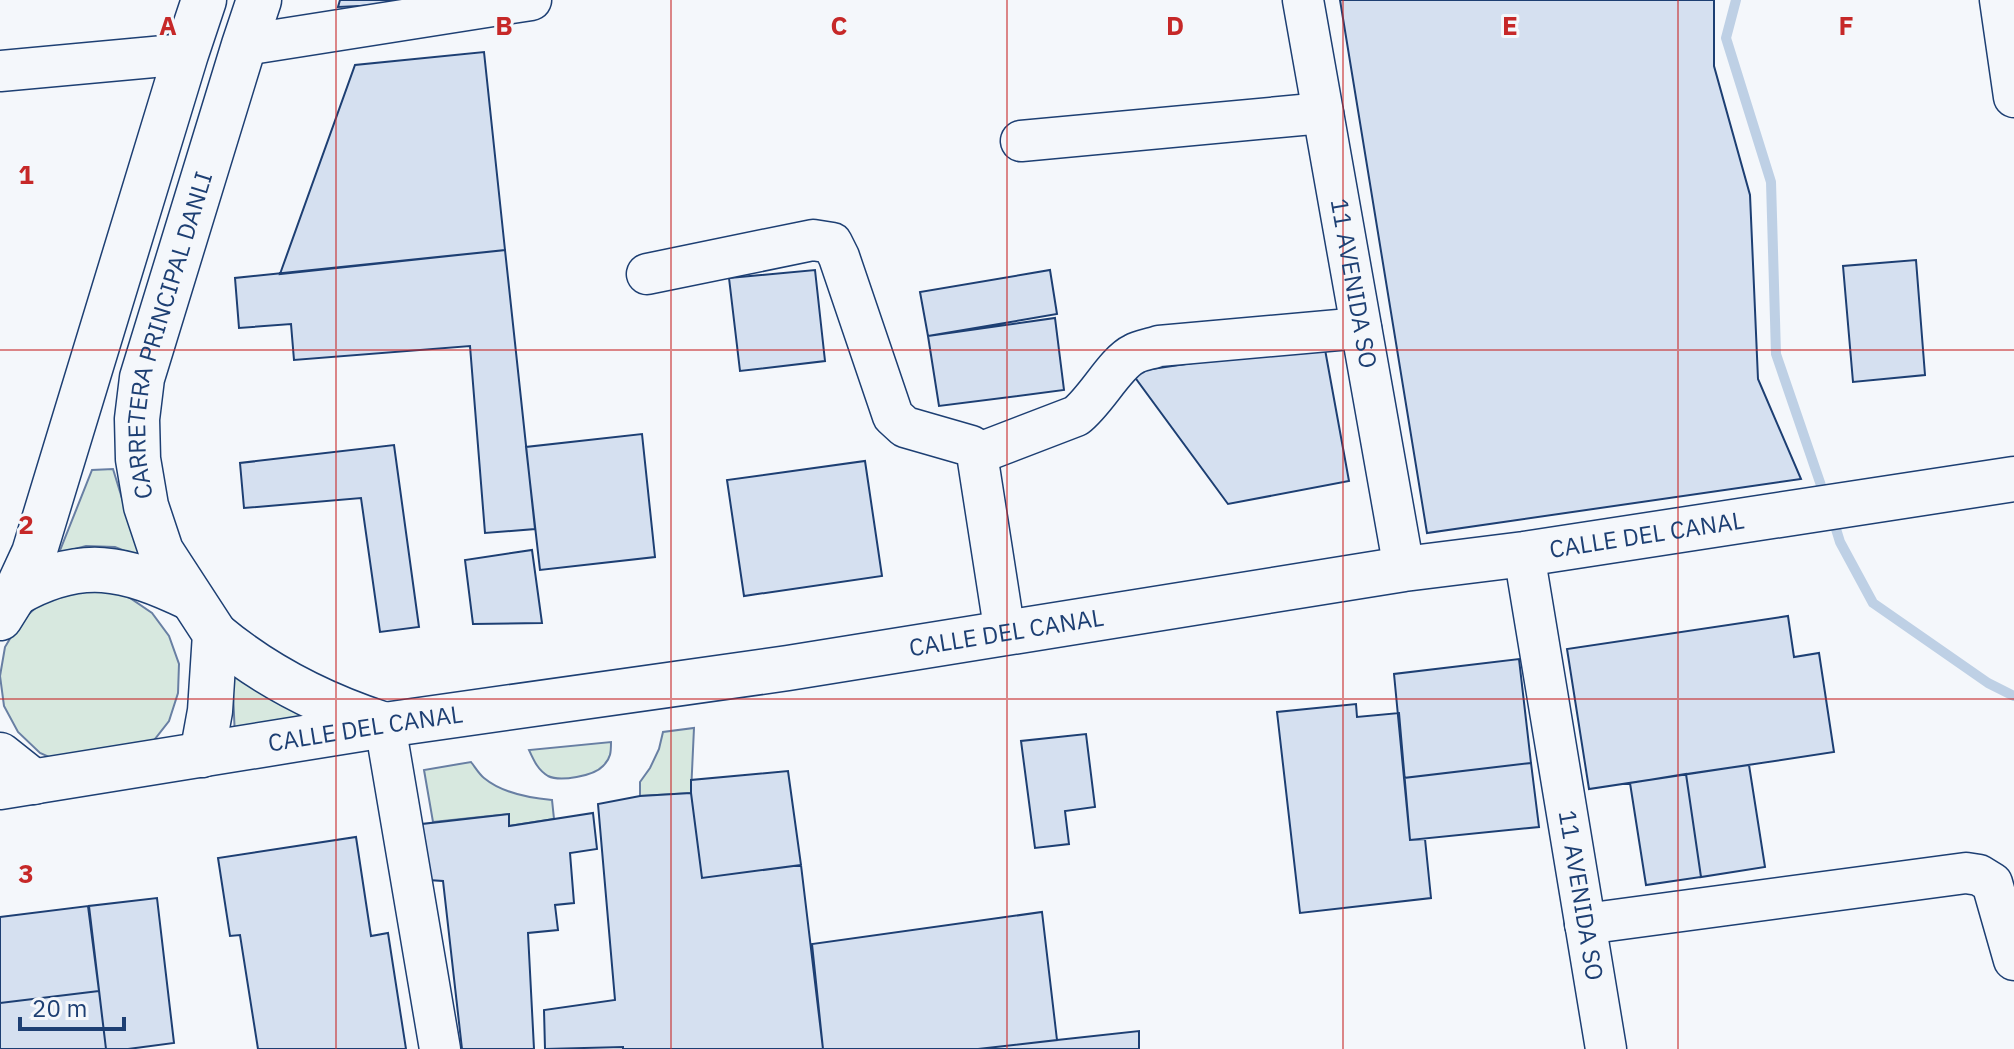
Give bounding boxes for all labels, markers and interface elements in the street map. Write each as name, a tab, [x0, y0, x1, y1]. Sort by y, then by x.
text: A	[159, 8, 177, 42]
text: B	[495, 8, 513, 42]
text: C	[831, 8, 848, 42]
text: D	[1166, 8, 1184, 42]
text: E	[1502, 8, 1518, 42]
text: F	[1838, 8, 1854, 42]
text: 1	[18, 157, 34, 191]
street label: CARRETERA PRINCIPAL DANLI	[119, 167, 219, 502]
street label: 11 AVENIDA SO	[1324, 196, 1385, 371]
street label: CALLE DEL CANAL	[1547, 504, 1746, 565]
text: 2	[18, 507, 34, 541]
street label: CALLE DEL CANAL	[907, 601, 1106, 663]
street label: CALLE DEL CANAL	[266, 697, 465, 759]
street label: 11 AVENIDA SO	[1552, 808, 1611, 983]
text: 3	[18, 856, 34, 890]
scale bar	[20, 981, 124, 1031]
text: 20 m	[32, 992, 87, 1024]

